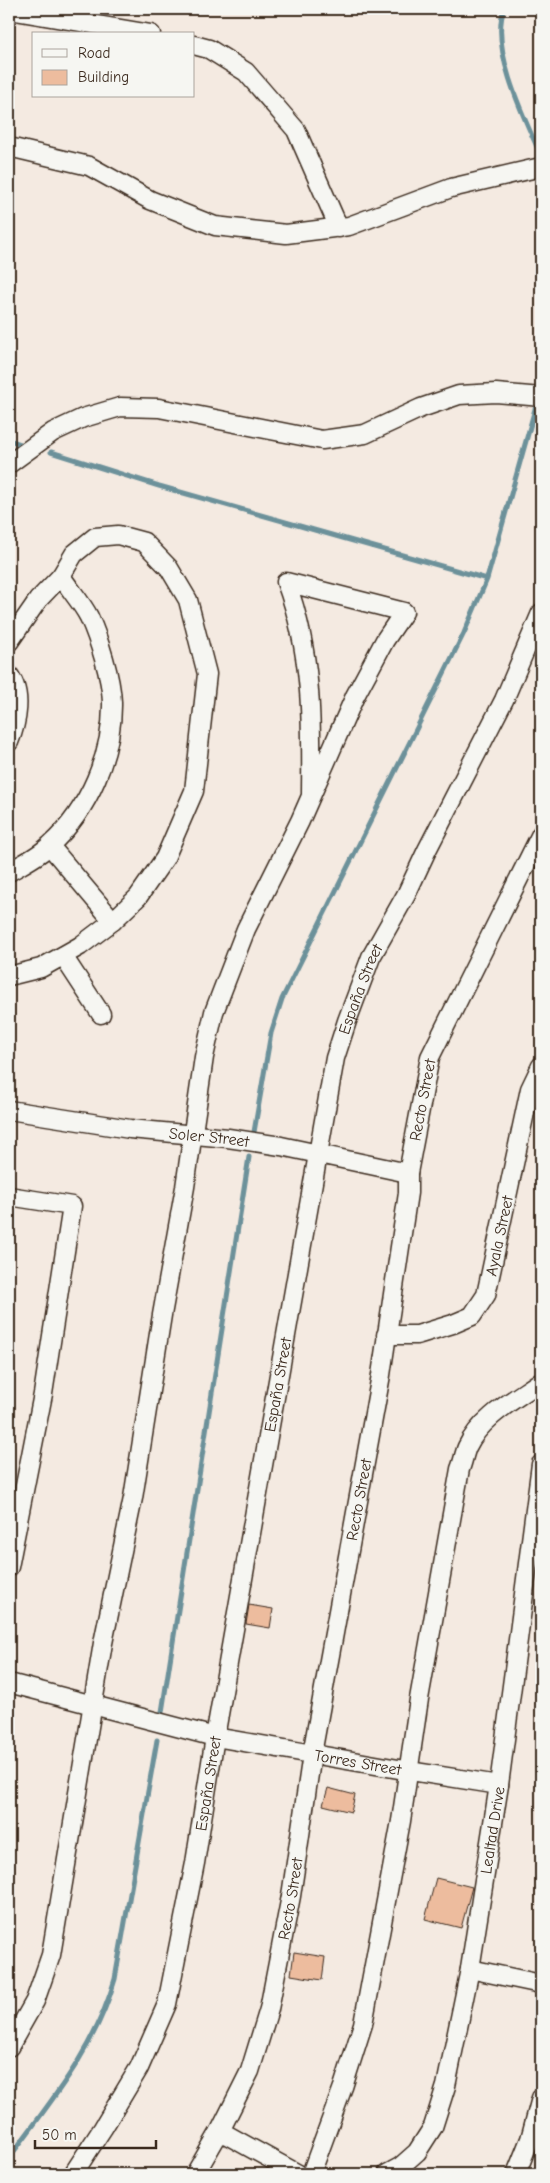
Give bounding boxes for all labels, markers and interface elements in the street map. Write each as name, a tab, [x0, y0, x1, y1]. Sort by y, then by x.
legend	[32, 32, 195, 98]
text: Road	[78, 44, 110, 62]
text: Building	[78, 68, 129, 86]
street label: España Street	[335, 941, 387, 1037]
street label: Recto Street	[406, 1057, 440, 1143]
street label: Soler Street	[168, 1125, 251, 1151]
street label: Ayala Street	[482, 1194, 517, 1278]
street label: España Street	[261, 1336, 296, 1433]
street label: Recto Street	[343, 1457, 376, 1542]
street label: España Street	[192, 1735, 225, 1832]
street label: Torres Street	[313, 1746, 403, 1779]
street label: Lealtad Drive	[477, 1785, 509, 1875]
street label: Recto Street	[275, 1856, 307, 1941]
scale bar	[35, 2118, 156, 2150]
text: 50 m	[42, 2126, 77, 2144]

